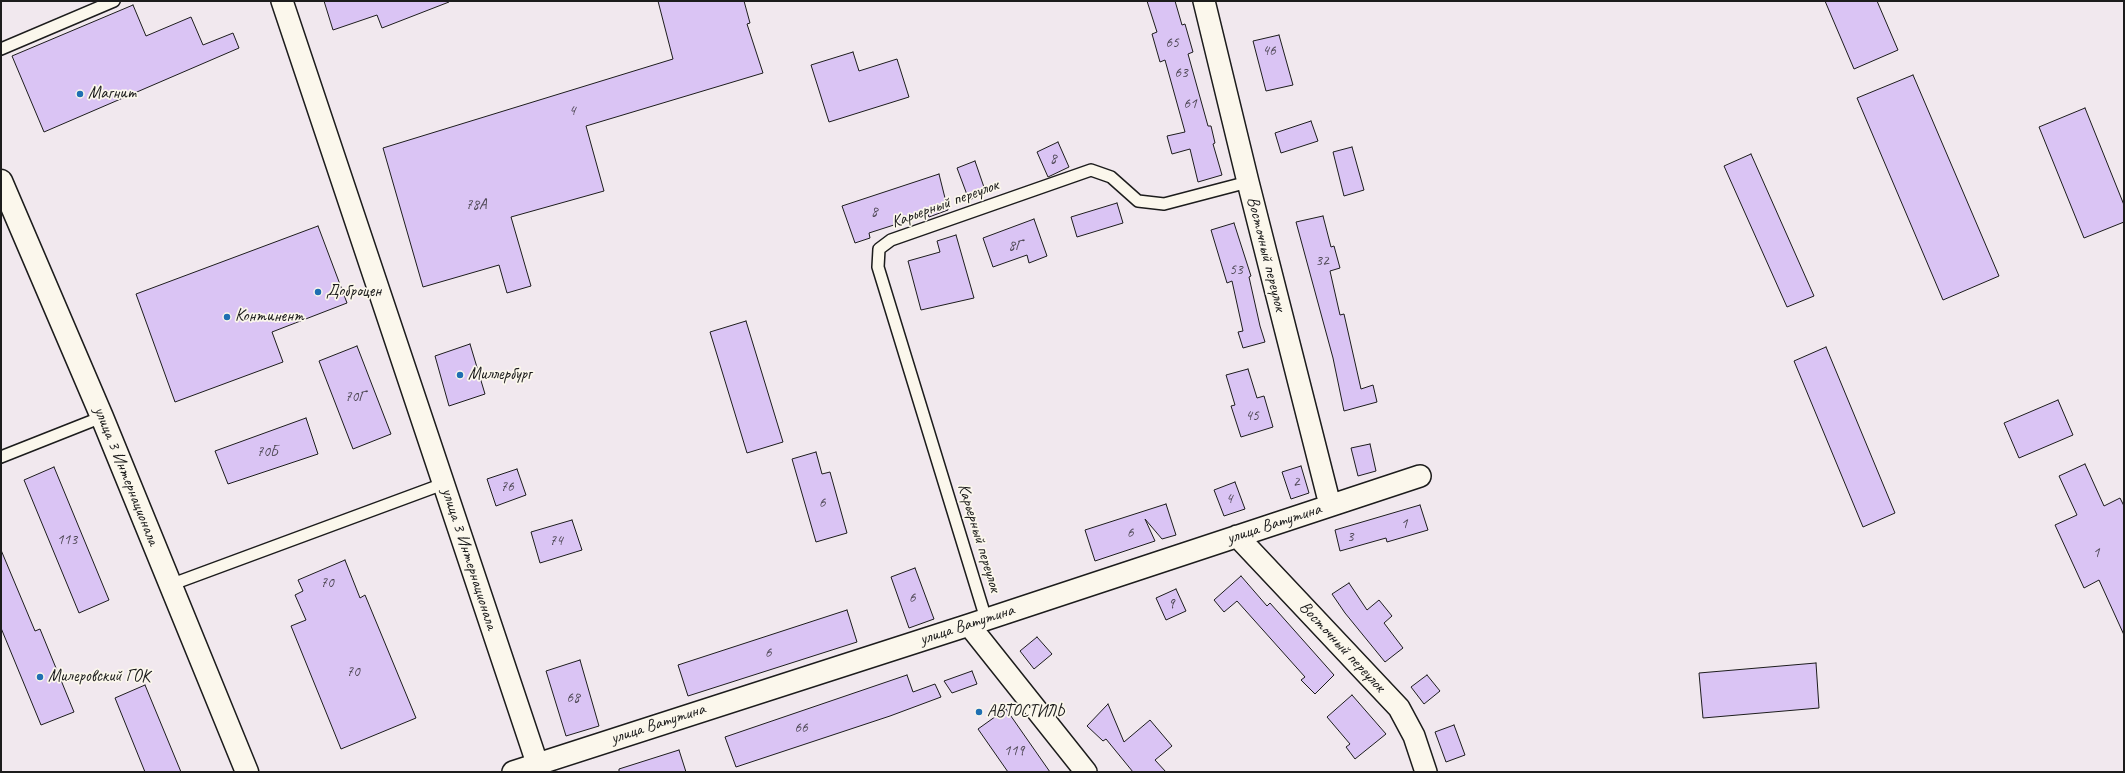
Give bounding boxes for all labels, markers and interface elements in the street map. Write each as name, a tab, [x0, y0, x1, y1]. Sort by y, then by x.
house number: 65	[1165, 34, 1179, 52]
house number: 46	[1262, 42, 1276, 60]
house number: 63	[1174, 64, 1188, 82]
place label: Магнит	[88, 84, 136, 104]
marker: Магнит	[75, 89, 85, 99]
house number: 61	[1183, 95, 1197, 113]
house number: 4	[569, 102, 575, 120]
house number: 8	[1050, 150, 1056, 168]
street label: Карьерный переулок	[889, 175, 1001, 233]
street label: Восточный переулок	[1242, 195, 1290, 313]
house number: 78А	[465, 196, 487, 214]
house number: 8	[871, 203, 877, 221]
house number: 8Г	[1008, 237, 1022, 255]
house number: 32	[1315, 252, 1329, 270]
house number: 53	[1229, 261, 1243, 279]
place label: Доброцен	[326, 282, 381, 302]
marker: Доброцен	[313, 287, 323, 297]
place label: Континент	[235, 307, 304, 327]
marker: Континент	[222, 312, 232, 322]
place label: Миллербург	[468, 365, 531, 385]
marker: Миллербург	[455, 370, 465, 380]
house number: 70Г	[345, 388, 365, 406]
street label: улица 3 Интернационала	[89, 404, 163, 548]
house number: 45	[1245, 407, 1259, 425]
house number: 70Б	[256, 443, 278, 461]
house number: 2	[1293, 473, 1299, 491]
house number: 76	[500, 478, 514, 496]
street label: Карьерный переулок	[953, 481, 1005, 595]
street label: улица 3 Интернационала	[436, 486, 502, 632]
house number: 4	[1226, 490, 1232, 508]
house number: 6	[819, 494, 825, 512]
street label: улица Ватутина	[1224, 499, 1324, 549]
house number: 1	[1401, 515, 1407, 533]
house number: 6	[1127, 524, 1133, 542]
house number: 3	[1347, 528, 1353, 546]
house number: 113	[57, 531, 77, 549]
house number: 74	[549, 532, 563, 550]
house number: 1	[2093, 544, 2099, 562]
house number: 70	[320, 574, 334, 592]
house number: 6	[909, 589, 915, 607]
house number: 9	[1168, 595, 1174, 613]
street label: Восточный переулок	[1295, 597, 1389, 697]
street label: улица Ватутина	[917, 600, 1017, 650]
house number: 6	[765, 644, 771, 662]
house number: 70	[346, 663, 360, 681]
place label: Милеровский ГОК	[48, 667, 150, 687]
marker: Милеровский ГОК	[35, 672, 45, 682]
house number: 68	[566, 689, 580, 707]
street label: улица Ватутина	[608, 699, 708, 749]
place label: АВТОСТИЛЬ	[987, 702, 1064, 722]
marker: АВТОСТИЛЬ	[974, 707, 984, 717]
house number: 66	[794, 719, 808, 737]
house number: 119	[1004, 742, 1024, 760]

